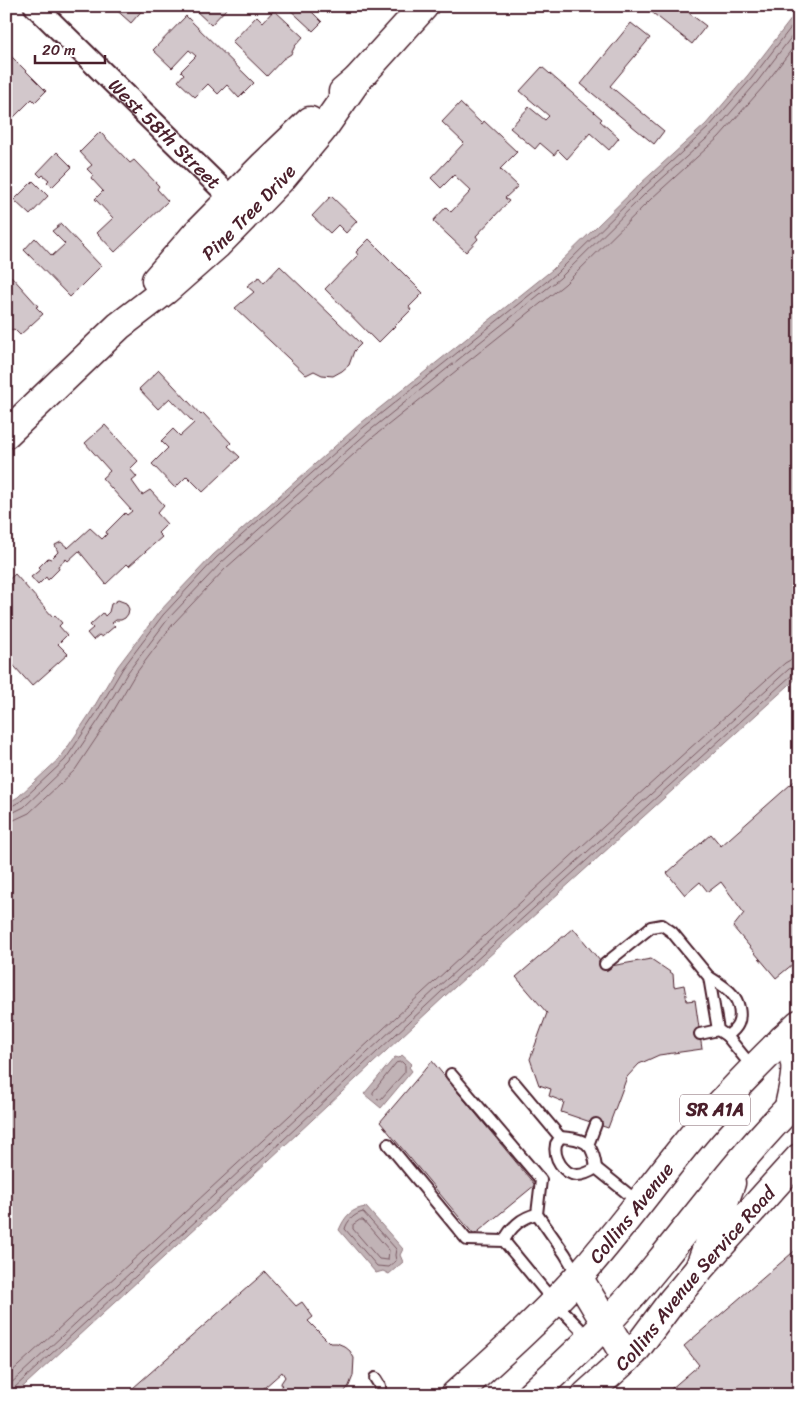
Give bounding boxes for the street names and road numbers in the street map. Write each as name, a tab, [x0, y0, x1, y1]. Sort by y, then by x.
street label: West 58th Street	[100, 70, 229, 197]
street label: Pine Tree Drive	[194, 157, 304, 269]
road number: SR A1A	[680, 1094, 750, 1126]
street label: Collins Avenue	[581, 1155, 683, 1271]
street label: Collins Avenue Service Road	[607, 1177, 785, 1379]

